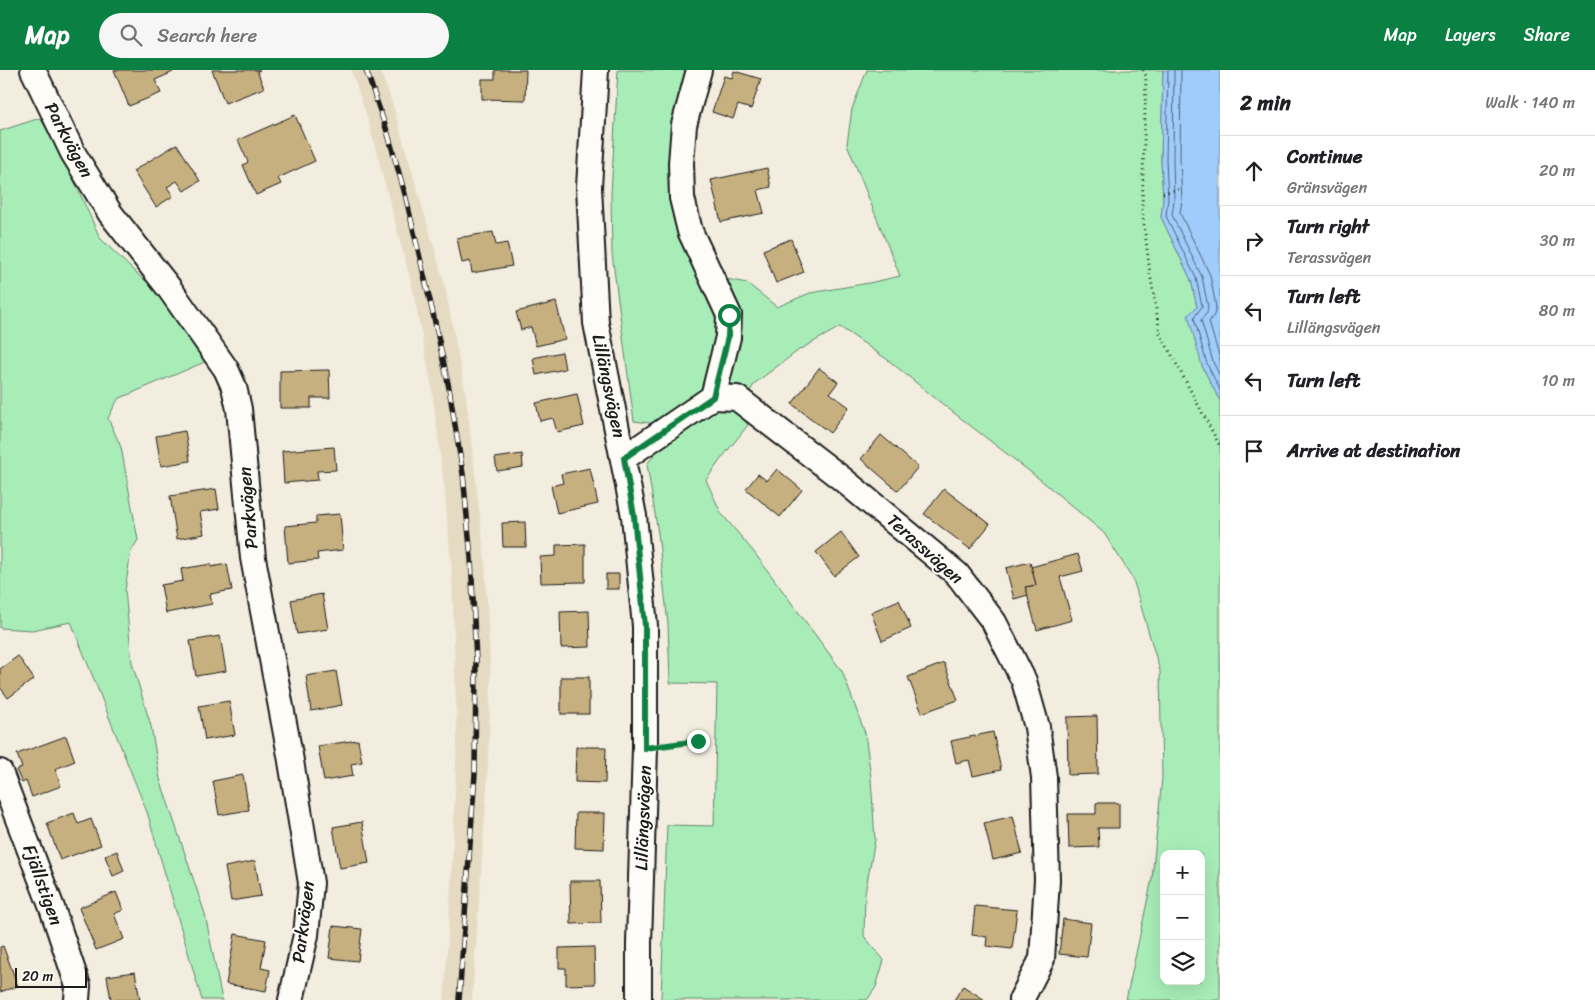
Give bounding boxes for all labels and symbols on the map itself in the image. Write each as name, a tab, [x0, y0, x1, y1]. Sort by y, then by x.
street label: Parkvägen	[36, 96, 103, 184]
route start	[718, 304, 741, 327]
street label: Lillängsvägen	[582, 331, 636, 441]
street label: Parkvägen	[228, 465, 268, 550]
street label: Terassvägen	[879, 505, 971, 593]
route end	[687, 730, 710, 753]
street label: Lillängsvägen	[625, 765, 661, 871]
street label: Fjällstigen	[14, 840, 73, 930]
street label: Parkvägen	[282, 879, 324, 965]
scale bar	[15, 965, 88, 988]

